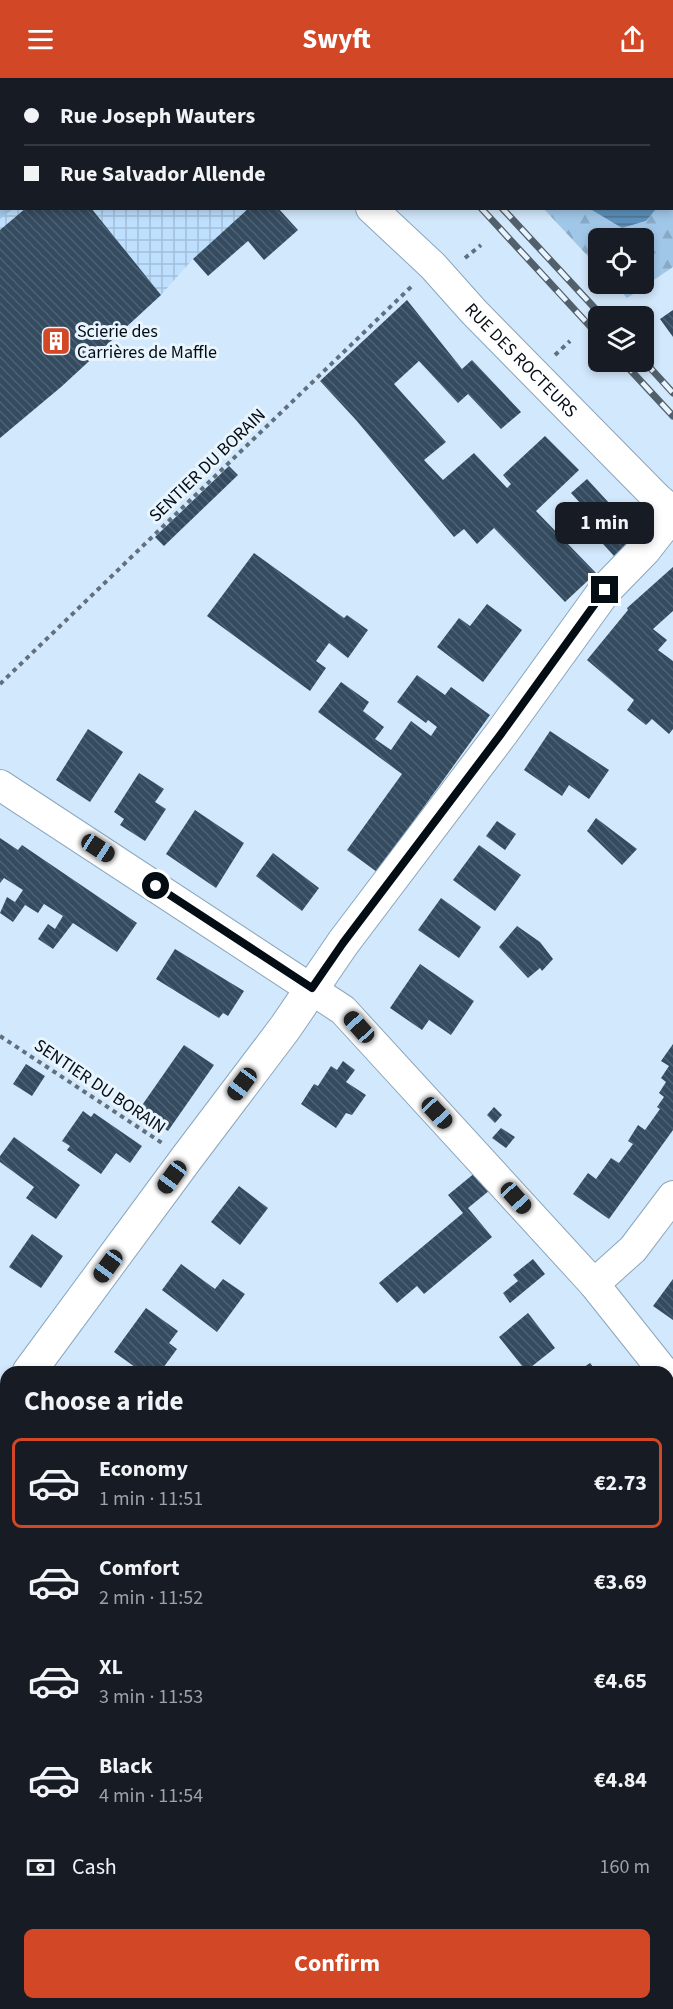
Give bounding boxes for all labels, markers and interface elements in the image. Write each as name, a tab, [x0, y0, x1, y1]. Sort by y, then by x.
text: Swyft	[302, 20, 371, 59]
icon: menu	[24, 23, 57, 56]
icon: share	[616, 23, 649, 56]
text: Rue Joseph Wauters	[60, 100, 255, 132]
text: Rue Salvador Allende	[60, 158, 266, 190]
map controls	[588, 228, 654, 372]
button: locate	[588, 228, 654, 294]
street label: RUE DES ROCTEURS	[459, 298, 583, 423]
button: layers	[588, 306, 654, 372]
place label: Scierie des Carrières de Maffle	[77, 319, 217, 365]
building icon: Scierie des Carrières de Maffle	[40, 325, 72, 357]
street label: SENTIER DU BORAIN	[143, 403, 271, 528]
callout: 1 min	[556, 503, 654, 545]
text: 1 min	[580, 509, 629, 537]
route end	[591, 576, 618, 603]
car	[78, 831, 118, 865]
route start	[142, 872, 169, 899]
car	[340, 1008, 378, 1046]
street label: SENTIER DU BORAIN	[29, 1033, 170, 1140]
car	[224, 1064, 260, 1104]
car	[418, 1094, 456, 1132]
car	[154, 1157, 190, 1197]
car	[497, 1179, 535, 1217]
car	[90, 1246, 126, 1286]
text: Choose a ride	[24, 1382, 184, 1421]
text: Economy	[99, 1453, 188, 1485]
icon: car	[27, 1456, 81, 1510]
text: €2.73	[594, 1467, 647, 1499]
text: 1 min · 11:51	[99, 1485, 203, 1513]
text: Comfort	[99, 1552, 180, 1584]
icon: car	[27, 1555, 81, 1609]
text: €3.69	[594, 1566, 647, 1598]
text: 2 min · 11:52	[99, 1584, 203, 1612]
text: XL	[99, 1651, 123, 1683]
icon: car	[27, 1654, 81, 1708]
text: €4.65	[594, 1665, 647, 1697]
text: 3 min · 11:53	[99, 1683, 203, 1711]
text: Black	[99, 1750, 153, 1782]
icon: car	[27, 1753, 81, 1807]
text: €4.84	[594, 1764, 647, 1796]
text: 4 min · 11:54	[99, 1782, 203, 1810]
icon: cash	[24, 1851, 57, 1884]
text: Cash	[72, 1851, 117, 1883]
text: 160 m	[600, 1853, 650, 1881]
button: Confirm	[24, 1929, 650, 1998]

